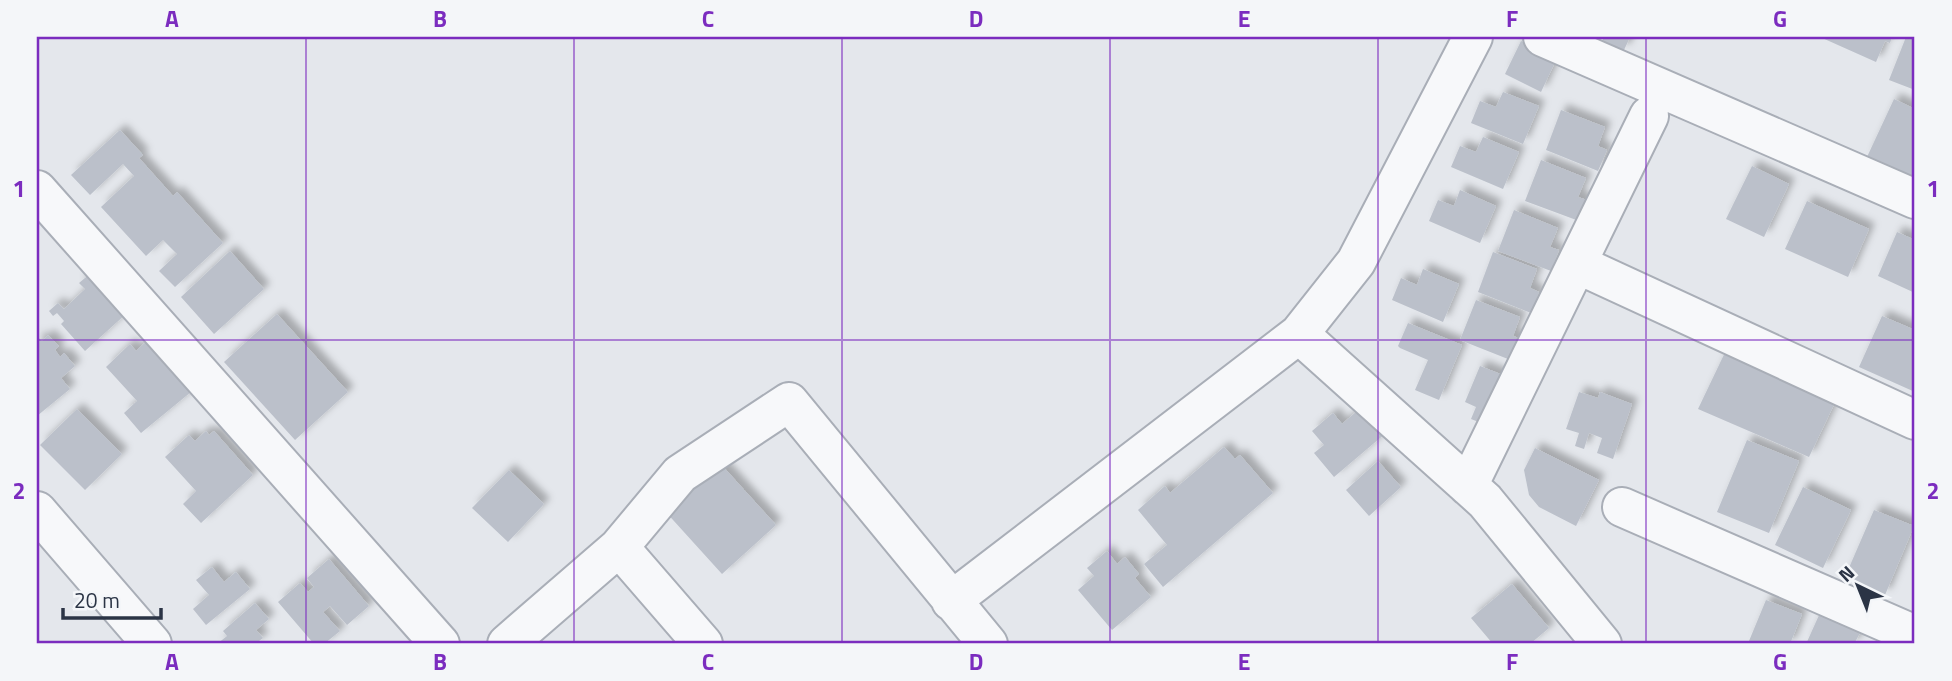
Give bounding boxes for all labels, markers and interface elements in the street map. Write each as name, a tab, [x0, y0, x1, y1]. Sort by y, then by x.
text: A	[165, 1, 179, 36]
text: B	[433, 1, 447, 36]
text: C	[702, 1, 714, 36]
text: D	[969, 1, 983, 36]
text: E	[1238, 1, 1250, 36]
text: F	[1506, 1, 1518, 36]
text: G	[1773, 1, 1787, 36]
text: 1	[13, 171, 25, 206]
text: 1	[1927, 171, 1939, 206]
text: 2	[13, 473, 25, 508]
text: 2	[1927, 473, 1939, 508]
north arrow	[1822, 552, 1892, 622]
text: N	[1831, 558, 1861, 588]
scale bar	[63, 576, 161, 620]
text: 20 m	[74, 584, 120, 616]
text: A	[165, 644, 179, 679]
text: B	[433, 644, 447, 679]
text: C	[702, 644, 714, 679]
text: D	[969, 644, 983, 679]
text: E	[1238, 644, 1250, 679]
text: F	[1506, 644, 1518, 679]
text: G	[1773, 644, 1787, 679]

